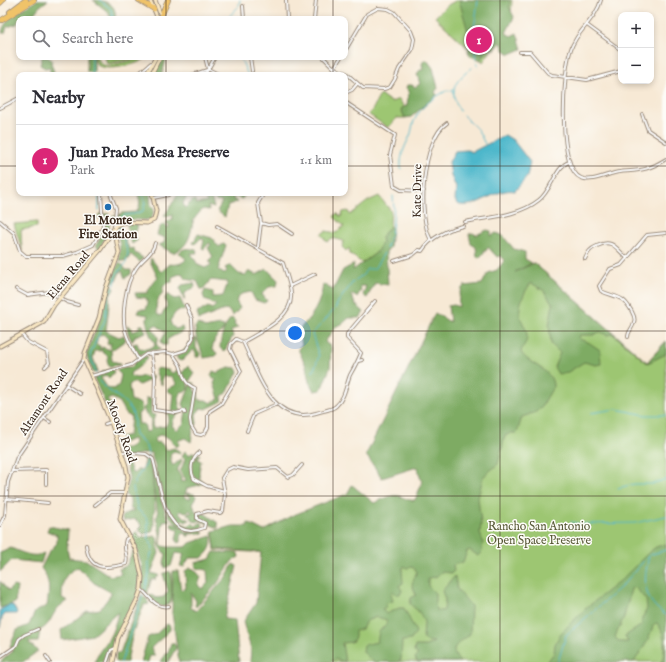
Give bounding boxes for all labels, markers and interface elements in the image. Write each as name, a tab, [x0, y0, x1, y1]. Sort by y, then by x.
map controls	[618, 12, 654, 84]
button: +	[618, 12, 654, 48]
search box	[16, 16, 348, 60]
pin: 1	[466, 25, 492, 55]
icon: search	[30, 27, 52, 49]
text: Search here	[62, 29, 133, 48]
button: −	[618, 48, 654, 84]
text: Nearby	[32, 88, 85, 109]
text: Juan Prado Mesa Preserve	[70, 143, 229, 162]
text: 1	[43, 152, 47, 169]
text: 1.1 km	[300, 152, 332, 169]
text: Park	[70, 162, 95, 179]
street label: Kate Drive	[410, 163, 425, 218]
marker: El Monte Fire Station	[103, 202, 113, 212]
place label: El Monte Fire Station	[79, 213, 138, 242]
street label: Elena Road	[44, 248, 93, 303]
your location	[285, 323, 305, 343]
street label: Altamont Road	[15, 366, 71, 439]
street label: Moody Road	[103, 398, 140, 465]
park label: Rancho San Antonio Open Space Preserve	[487, 519, 591, 549]

